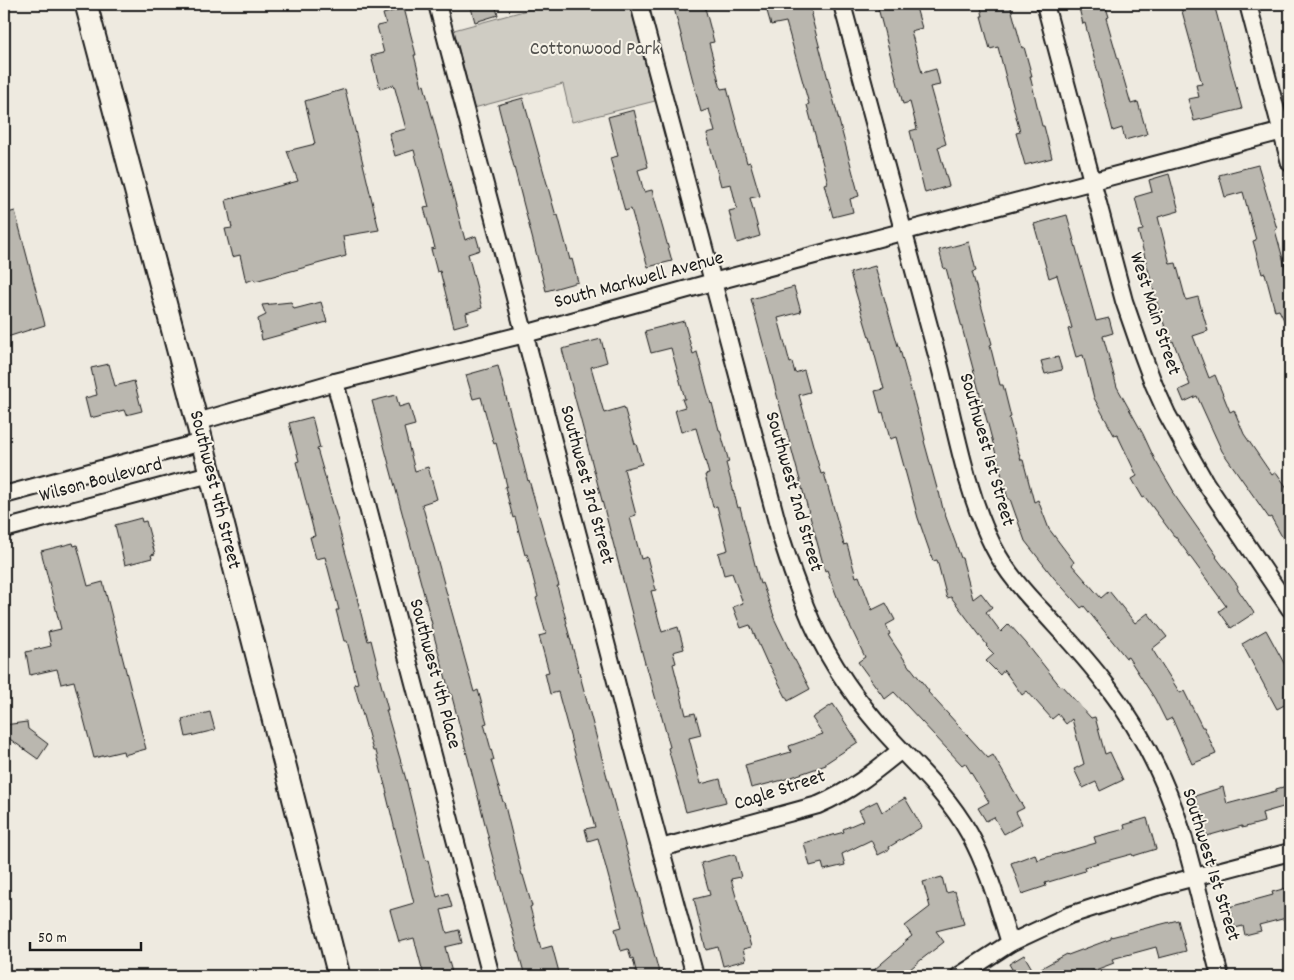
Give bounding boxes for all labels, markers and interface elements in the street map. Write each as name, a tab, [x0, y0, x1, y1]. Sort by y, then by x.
park label: Cottonwood Park	[530, 36, 660, 64]
street label: South Markwell Avenue	[551, 245, 727, 317]
street label: West Main Street	[1121, 249, 1187, 379]
street label: Southwest 1st Street	[951, 370, 1021, 530]
street label: Southwest 3rd Street	[551, 402, 621, 568]
street label: Southwest 4th Street	[181, 408, 247, 572]
street label: Southwest 2nd Street	[757, 409, 829, 575]
street label: Wilson Boulevard	[36, 451, 166, 511]
street label: Southwest 4th Place	[400, 596, 468, 752]
street label: Cagle Street	[731, 763, 829, 819]
street label: Southwest 1st Street	[1173, 785, 1247, 945]
scale bar	[30, 920, 141, 952]
text: 50 m	[38, 928, 67, 950]

